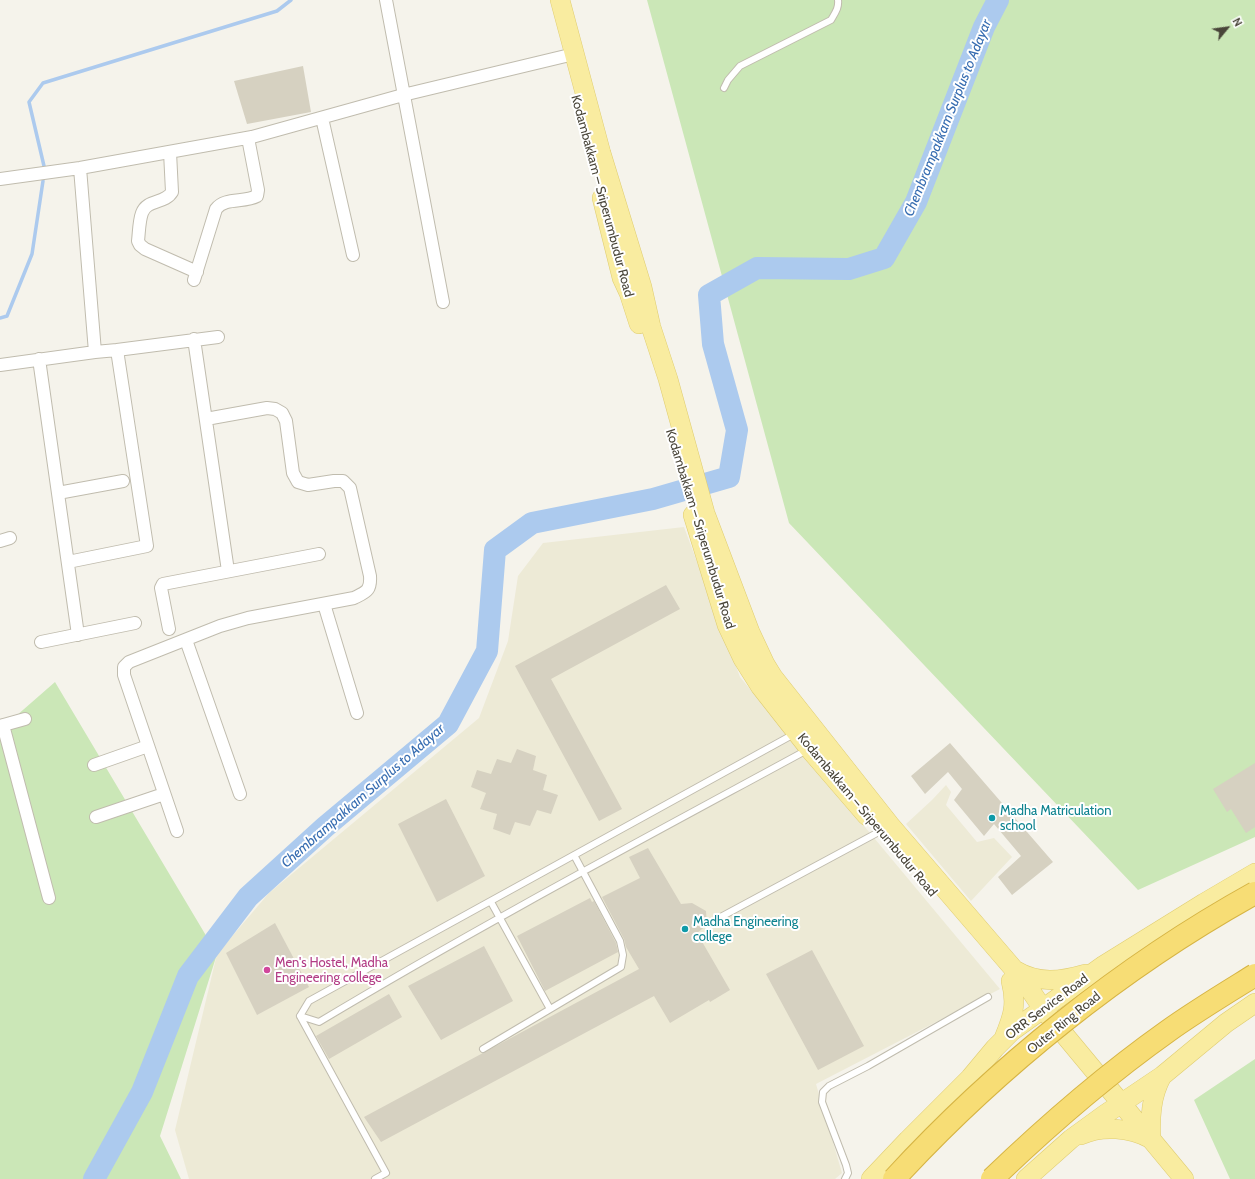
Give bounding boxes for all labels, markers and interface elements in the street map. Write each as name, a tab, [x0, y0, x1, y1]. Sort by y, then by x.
north arrow	[1207, 8, 1247, 48]
text: N	[1229, 15, 1246, 29]
water label: Chembrampakkam Surplus to Adayar	[901, 17, 995, 219]
street label: Kodambakkam – Sriperumbudur Road	[567, 93, 637, 299]
street label: Kodambakkam – Sriperumbudur Road	[662, 427, 738, 631]
water label: Chembrampakkam Surplus to Adayar	[278, 721, 448, 871]
street label: Kodambakkam – Sriperumbudur Road	[794, 730, 940, 900]
place label: Madha Matriculation school	[1000, 803, 1111, 834]
marker: Madha Matriculation school	[987, 813, 997, 823]
place label: Madha Engineering college	[693, 914, 798, 945]
marker: Madha Engineering college	[680, 924, 690, 934]
place label: Men's Hostel, Madha Engineering college	[275, 955, 388, 986]
marker: Men's Hostel, Madha Engineering college	[262, 965, 272, 975]
street label: ORR Service Road	[1002, 971, 1092, 1043]
street label: Outer Ring Road	[1024, 989, 1104, 1057]

